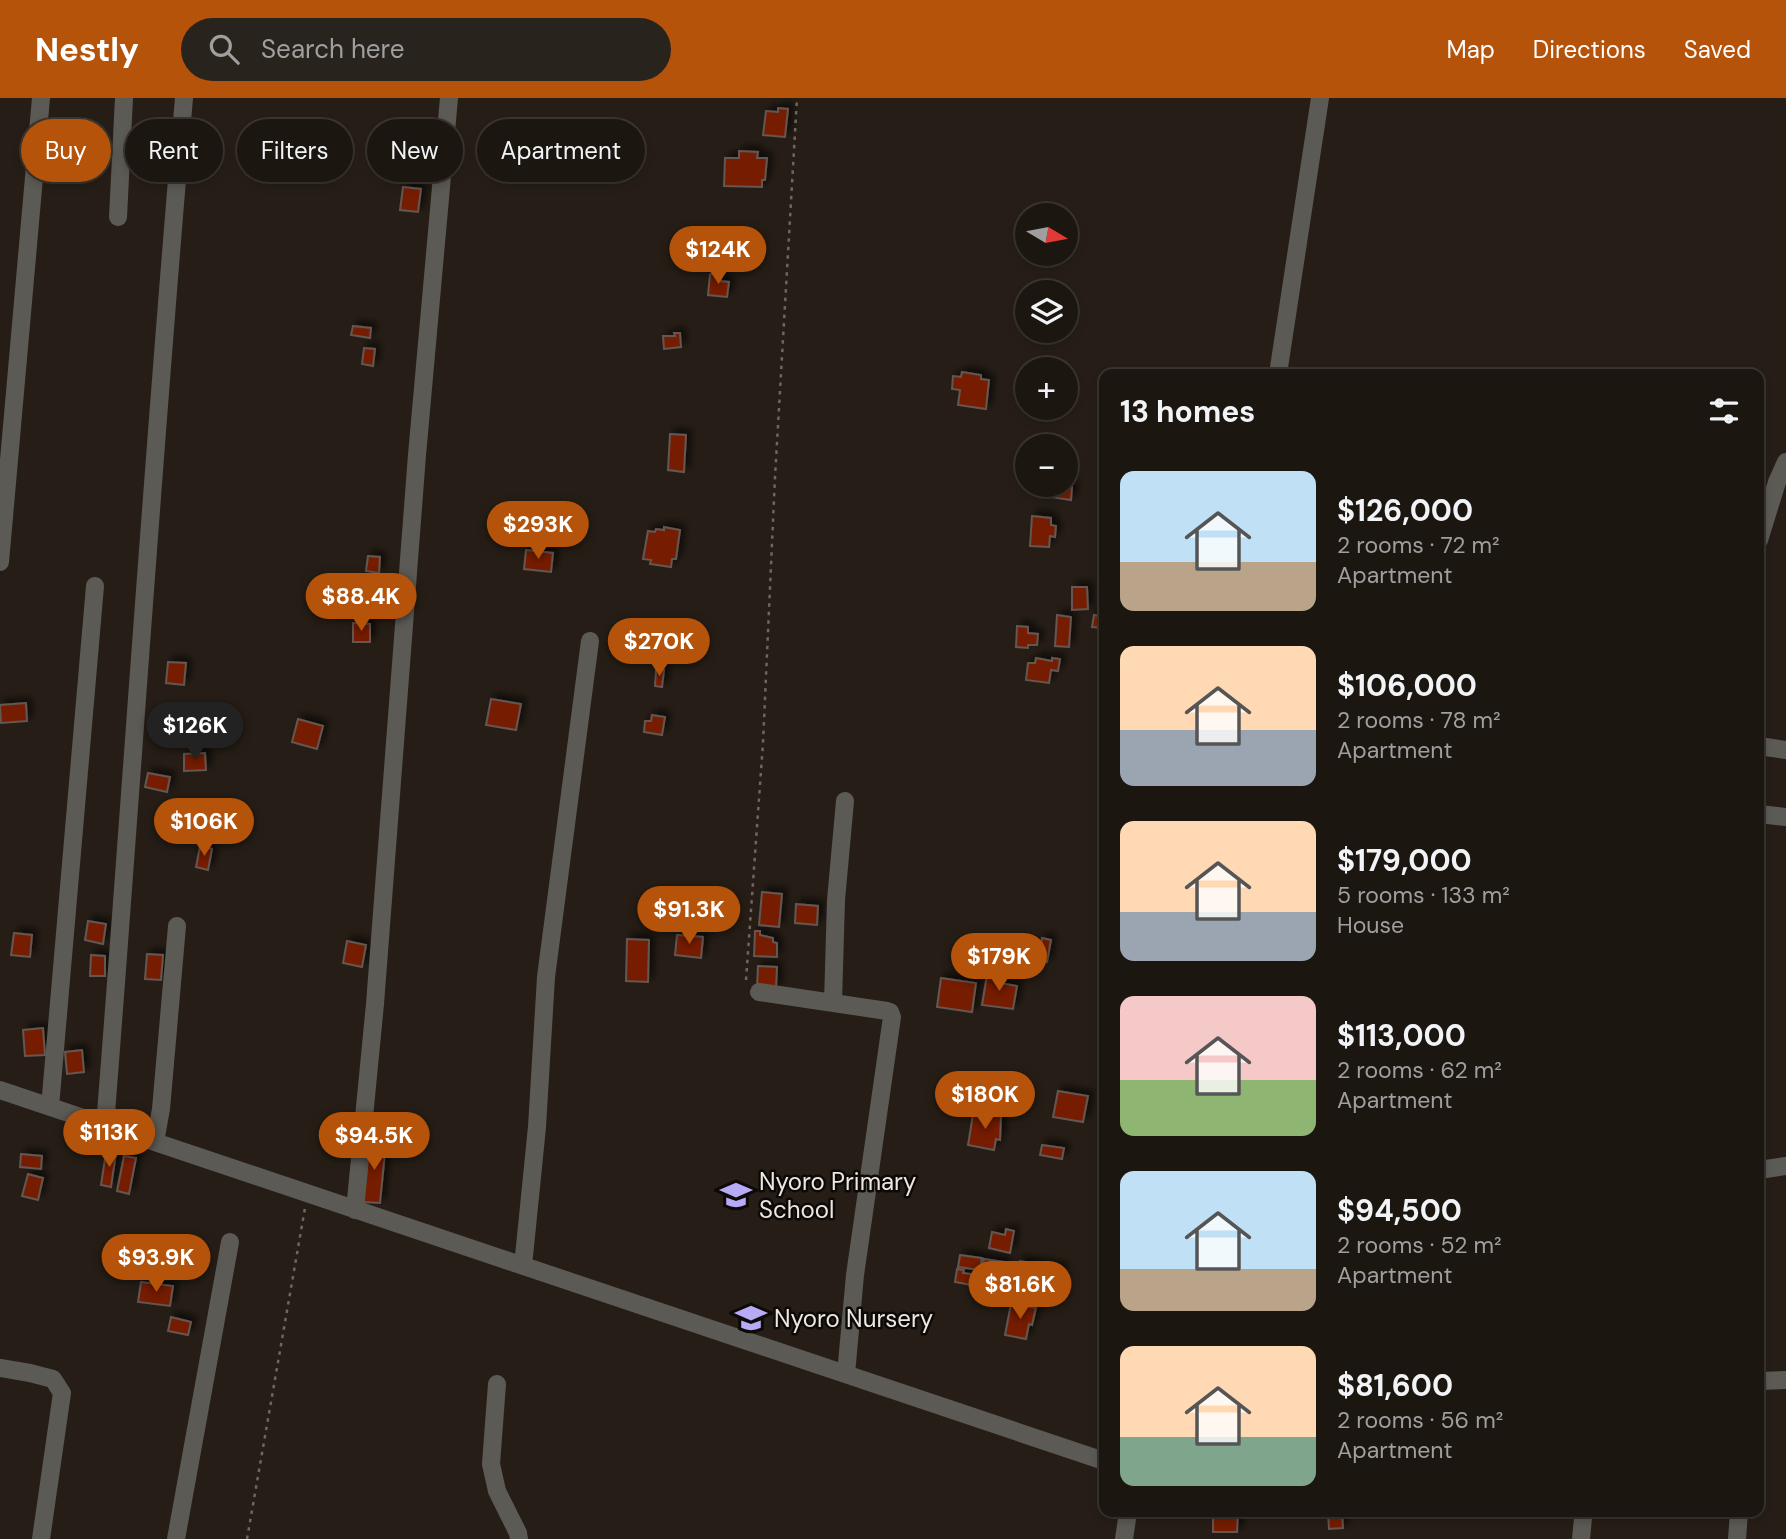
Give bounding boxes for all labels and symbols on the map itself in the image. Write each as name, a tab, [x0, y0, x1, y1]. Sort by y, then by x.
north arrow	[1015, 203, 1078, 266]
pin: $124K	[669, 226, 767, 286]
pin: $293K	[489, 502, 587, 561]
pin: $88.4K	[304, 574, 418, 633]
pin: $270K	[610, 618, 708, 678]
pin: $126K	[146, 702, 244, 762]
pin: $106K	[155, 798, 253, 858]
pin: $91.3K	[632, 886, 746, 946]
pin: $179K	[950, 934, 1048, 993]
pin: $180K	[936, 1072, 1034, 1131]
pin: $113K	[60, 1110, 158, 1169]
pin: $94.5K	[317, 1112, 431, 1172]
place label: Nyoro Primary School	[759, 1166, 916, 1225]
school or university icon: Nyoro Primary School	[719, 1178, 753, 1212]
pin: $93.9K	[99, 1234, 213, 1294]
pin: $81.6K	[963, 1262, 1077, 1321]
school or university icon: Nyoro Nursery	[734, 1301, 768, 1335]
place label: Nyoro Nursery	[774, 1303, 933, 1334]

